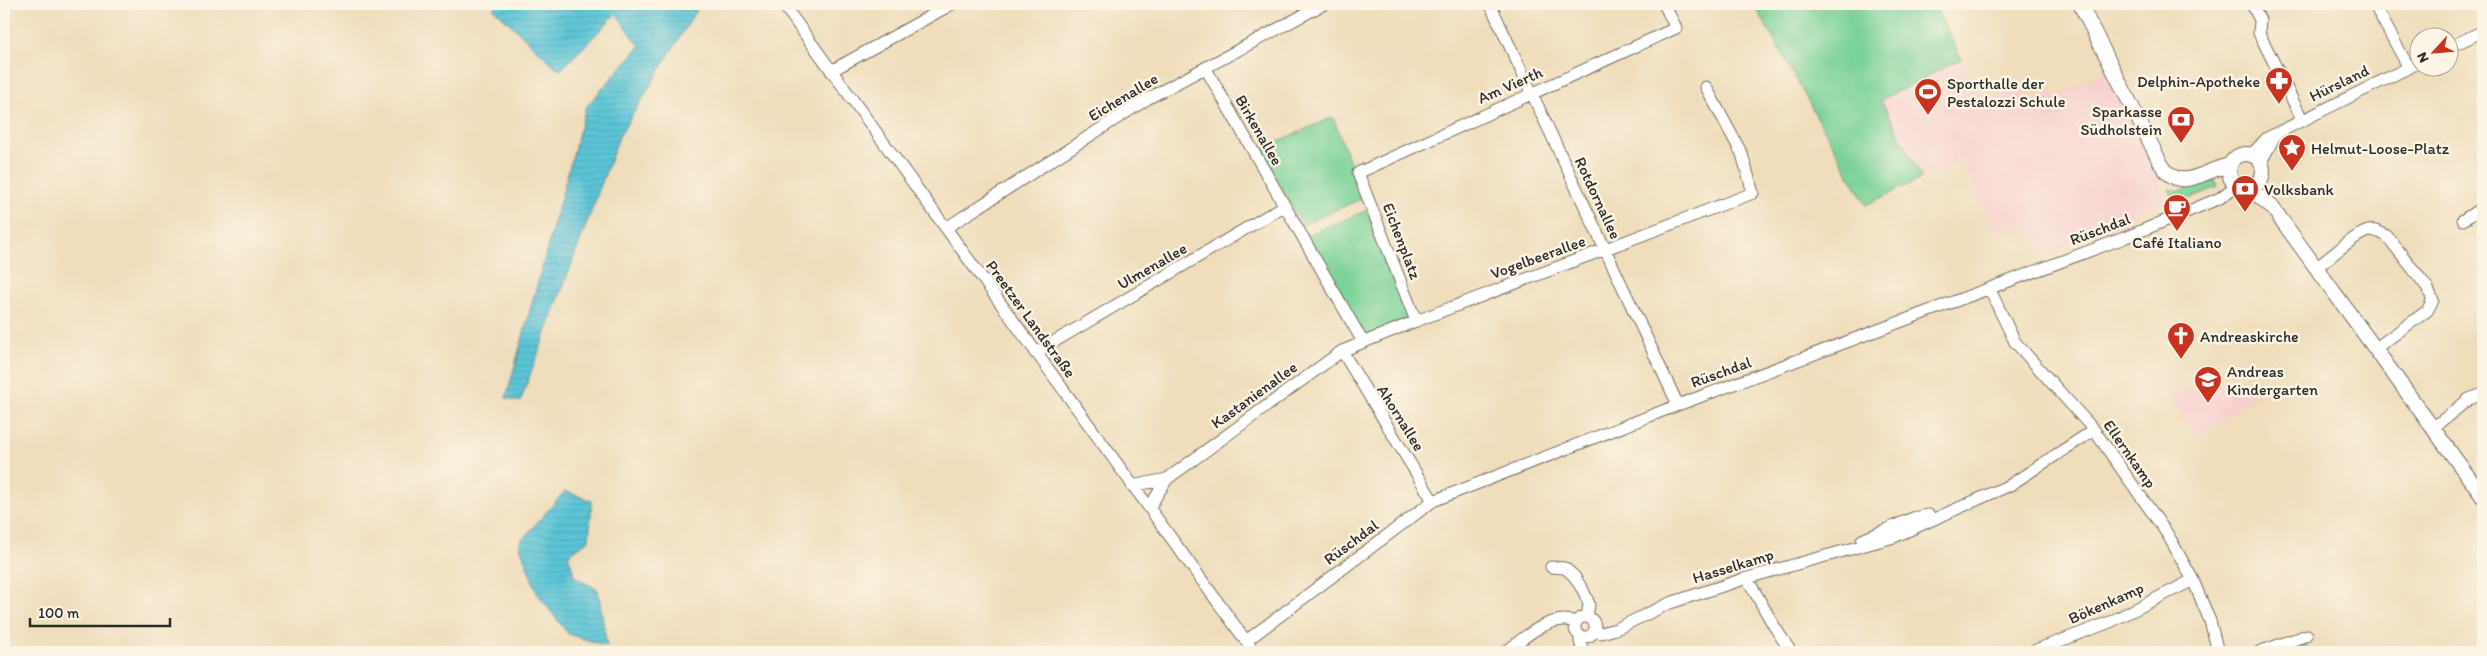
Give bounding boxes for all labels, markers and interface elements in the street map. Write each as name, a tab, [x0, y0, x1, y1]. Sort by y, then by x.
north arrow	[2410, 28, 2460, 78]
text: N	[2413, 50, 2432, 65]
street label: Hürsland	[2306, 60, 2372, 106]
street label: Am Vierth	[1475, 62, 1546, 108]
pharmacy icon: Delphin-Apotheke	[2264, 66, 2294, 105]
street label: Eichenallee	[1085, 69, 1161, 125]
place label: Delphin-Apotheke	[2137, 72, 2260, 91]
place label: Sporthalle der Pestalozzi Schule	[1947, 74, 2066, 111]
sports icon: Sporthalle der Pestalozzi Schule	[1913, 77, 1943, 116]
street label: Birkenallee	[1231, 91, 1287, 169]
place label: Sparkasse Südholstein	[2081, 102, 2162, 139]
bank icon: Sparkasse Südholstein	[2166, 105, 2196, 144]
place icon: Helmut-Loose-Platz	[2277, 133, 2307, 172]
place label: Helmut-Loose-Platz	[2311, 139, 2450, 158]
street label: Rotdornallee	[1571, 154, 1625, 242]
bank icon: Volksbank	[2230, 174, 2260, 213]
place label: Volksbank	[2264, 180, 2335, 199]
cafe icon: Café Italiano	[2162, 193, 2192, 232]
street label: Eichenplatz	[1379, 200, 1425, 282]
street label: Rüschdal	[2067, 209, 2133, 249]
street label: Vogelbeerallee	[1488, 231, 1588, 283]
place label: Café Italiano	[2132, 233, 2222, 252]
street label: Ulmenallee	[1114, 239, 1190, 293]
street label: Preetzer Landstraße	[982, 257, 1080, 382]
church icon: Andreaskirche	[2166, 321, 2196, 360]
place label: Andreaskirche	[2200, 327, 2299, 346]
street label: Rüschdal	[1688, 352, 1754, 392]
street label: Kastanienallee	[1207, 357, 1301, 433]
place label: Andreas Kindergarten	[2227, 362, 2318, 399]
school or university icon: Andreas Kindergarten	[2193, 365, 2223, 404]
street label: Ahornallee	[1373, 381, 1429, 455]
street label: Ellernkamp	[2100, 416, 2160, 492]
street label: Rüschdal	[1320, 515, 1382, 569]
street label: Hasselkamp	[1690, 545, 1776, 587]
street label: Bökenkamp	[2065, 578, 2147, 628]
scale bar	[30, 596, 170, 628]
text: 100 m	[38, 604, 80, 622]

